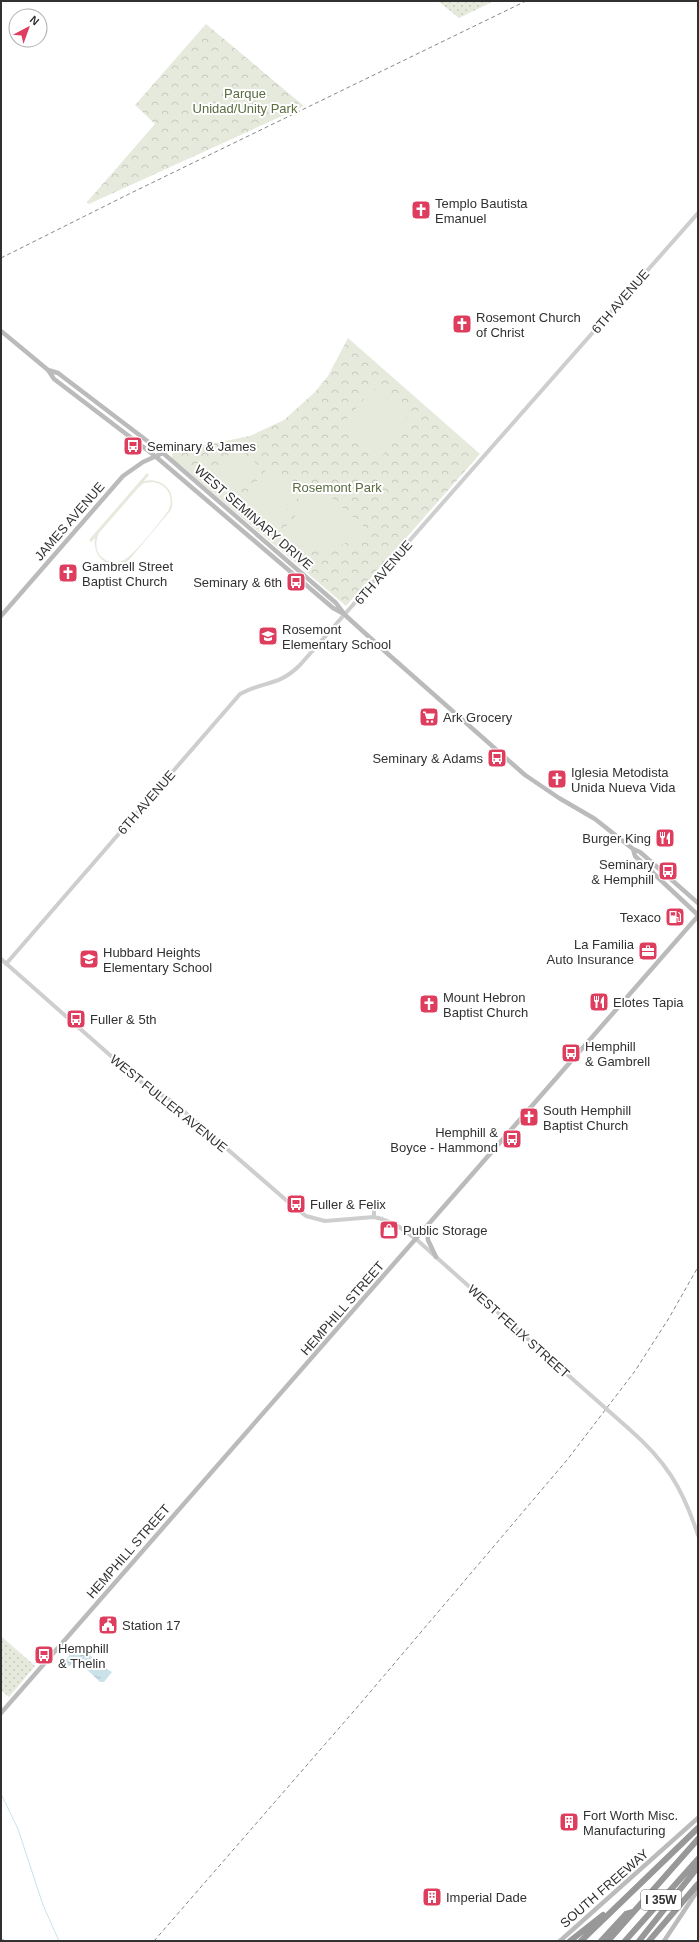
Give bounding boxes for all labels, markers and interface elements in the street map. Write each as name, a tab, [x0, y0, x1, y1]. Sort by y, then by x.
north arrow	[8, 8, 48, 48]
text: N	[28, 13, 42, 28]
park label: Parque Unidad/Unity Park	[193, 86, 298, 116]
place label: Templo Bautista Emanuel	[435, 196, 528, 226]
church icon: Templo Bautista Emanuel	[410, 199, 432, 221]
street label: 6TH AVENUE	[588, 266, 652, 336]
place label: Rosemont Church of Christ	[476, 310, 581, 340]
church icon: Rosemont Church of Christ	[451, 313, 473, 335]
bus stop icon: Seminary & James	[122, 435, 144, 457]
place label: Seminary & James	[147, 439, 257, 454]
street label: WEST SEMINARY DRIVE	[192, 462, 316, 573]
street label: JAMES AVENUE	[31, 479, 108, 564]
park label: Rosemont Park	[292, 480, 382, 495]
street label: 6TH AVENUE	[351, 537, 415, 607]
place label: Gambrell Street Baptist Church	[82, 559, 173, 589]
church icon: Gambrell Street Baptist Church	[57, 562, 79, 584]
bus stop icon: Seminary & 6th	[285, 571, 307, 593]
place label: Seminary & 6th	[193, 575, 282, 590]
place label: Rosemont Elementary School	[282, 622, 391, 652]
school or university icon: Rosemont Elementary School	[257, 625, 279, 647]
supermarket icon: Ark Grocery	[418, 706, 440, 728]
place label: Ark Grocery	[443, 710, 513, 725]
bus stop icon: Seminary & Adams	[486, 747, 508, 769]
place label: Seminary & Adams	[372, 751, 483, 766]
place label: Iglesia Metodista Unida Nueva Vida	[571, 765, 676, 795]
street label: 6TH AVENUE	[114, 767, 178, 837]
church icon: Iglesia Metodista Unida Nueva Vida	[546, 768, 568, 790]
restaurant icon: Burger King	[654, 827, 676, 849]
place label: Burger King	[582, 831, 651, 846]
place label: Seminary & Hemphill	[591, 857, 654, 887]
bus stop icon: Seminary & Hemphill	[657, 860, 679, 882]
fuel station icon: Texaco	[664, 906, 686, 928]
place label: Texaco	[620, 910, 661, 925]
place label: La Familia Auto Insurance	[547, 937, 635, 967]
office icon: La Familia Auto Insurance	[637, 940, 659, 962]
place label: Hubbard Heights Elementary School	[103, 945, 212, 975]
school or university icon: Hubbard Heights Elementary School	[78, 948, 100, 970]
place label: Mount Hebron Baptist Church	[443, 990, 528, 1020]
restaurant icon: Elotes Tapia	[588, 991, 610, 1013]
church icon: Mount Hebron Baptist Church	[418, 993, 440, 1015]
place label: Elotes Tapia	[613, 995, 684, 1010]
bus stop icon: Fuller & 5th	[65, 1008, 87, 1030]
place label: Fuller & 5th	[90, 1012, 156, 1027]
place label: Hemphill & Gambrell	[585, 1039, 650, 1069]
bus stop icon: Hemphill & Gambrell	[560, 1042, 582, 1064]
street label: WEST FULLER AVENUE	[107, 1052, 230, 1155]
place label: South Hemphill Baptist Church	[543, 1103, 631, 1133]
church icon: South Hemphill Baptist Church	[518, 1106, 540, 1128]
place label: Hemphill & Boyce - Hammond	[390, 1125, 498, 1155]
bus stop icon: Hemphill & Boyce - Hammond	[501, 1128, 523, 1150]
bus stop icon: Fuller & Felix	[285, 1193, 307, 1215]
place label: Fuller & Felix	[310, 1197, 386, 1212]
shop icon: Public Storage	[378, 1219, 400, 1241]
place label: Public Storage	[403, 1223, 488, 1238]
street label: HEMPHILL STREET	[298, 1258, 387, 1358]
street label: WEST FELIX STREET	[465, 1282, 573, 1381]
street label: HEMPHILL STREET	[84, 1501, 173, 1601]
public building icon: Station 17	[97, 1614, 119, 1636]
place label: Station 17	[122, 1618, 181, 1633]
place label: Hemphill & Thelin	[58, 1641, 109, 1671]
bus stop icon: Hemphill & Thelin	[33, 1644, 55, 1666]
place label: Fort Worth Misc. Manufacturing	[583, 1808, 678, 1838]
building icon: Fort Worth Misc. Manufacturing	[558, 1811, 580, 1833]
street label: SOUTH FREEWAY	[557, 1846, 652, 1931]
building icon: Imperial Dade	[421, 1886, 443, 1908]
place label: Imperial Dade	[446, 1890, 527, 1905]
road number: I 35W	[641, 1890, 681, 1910]

